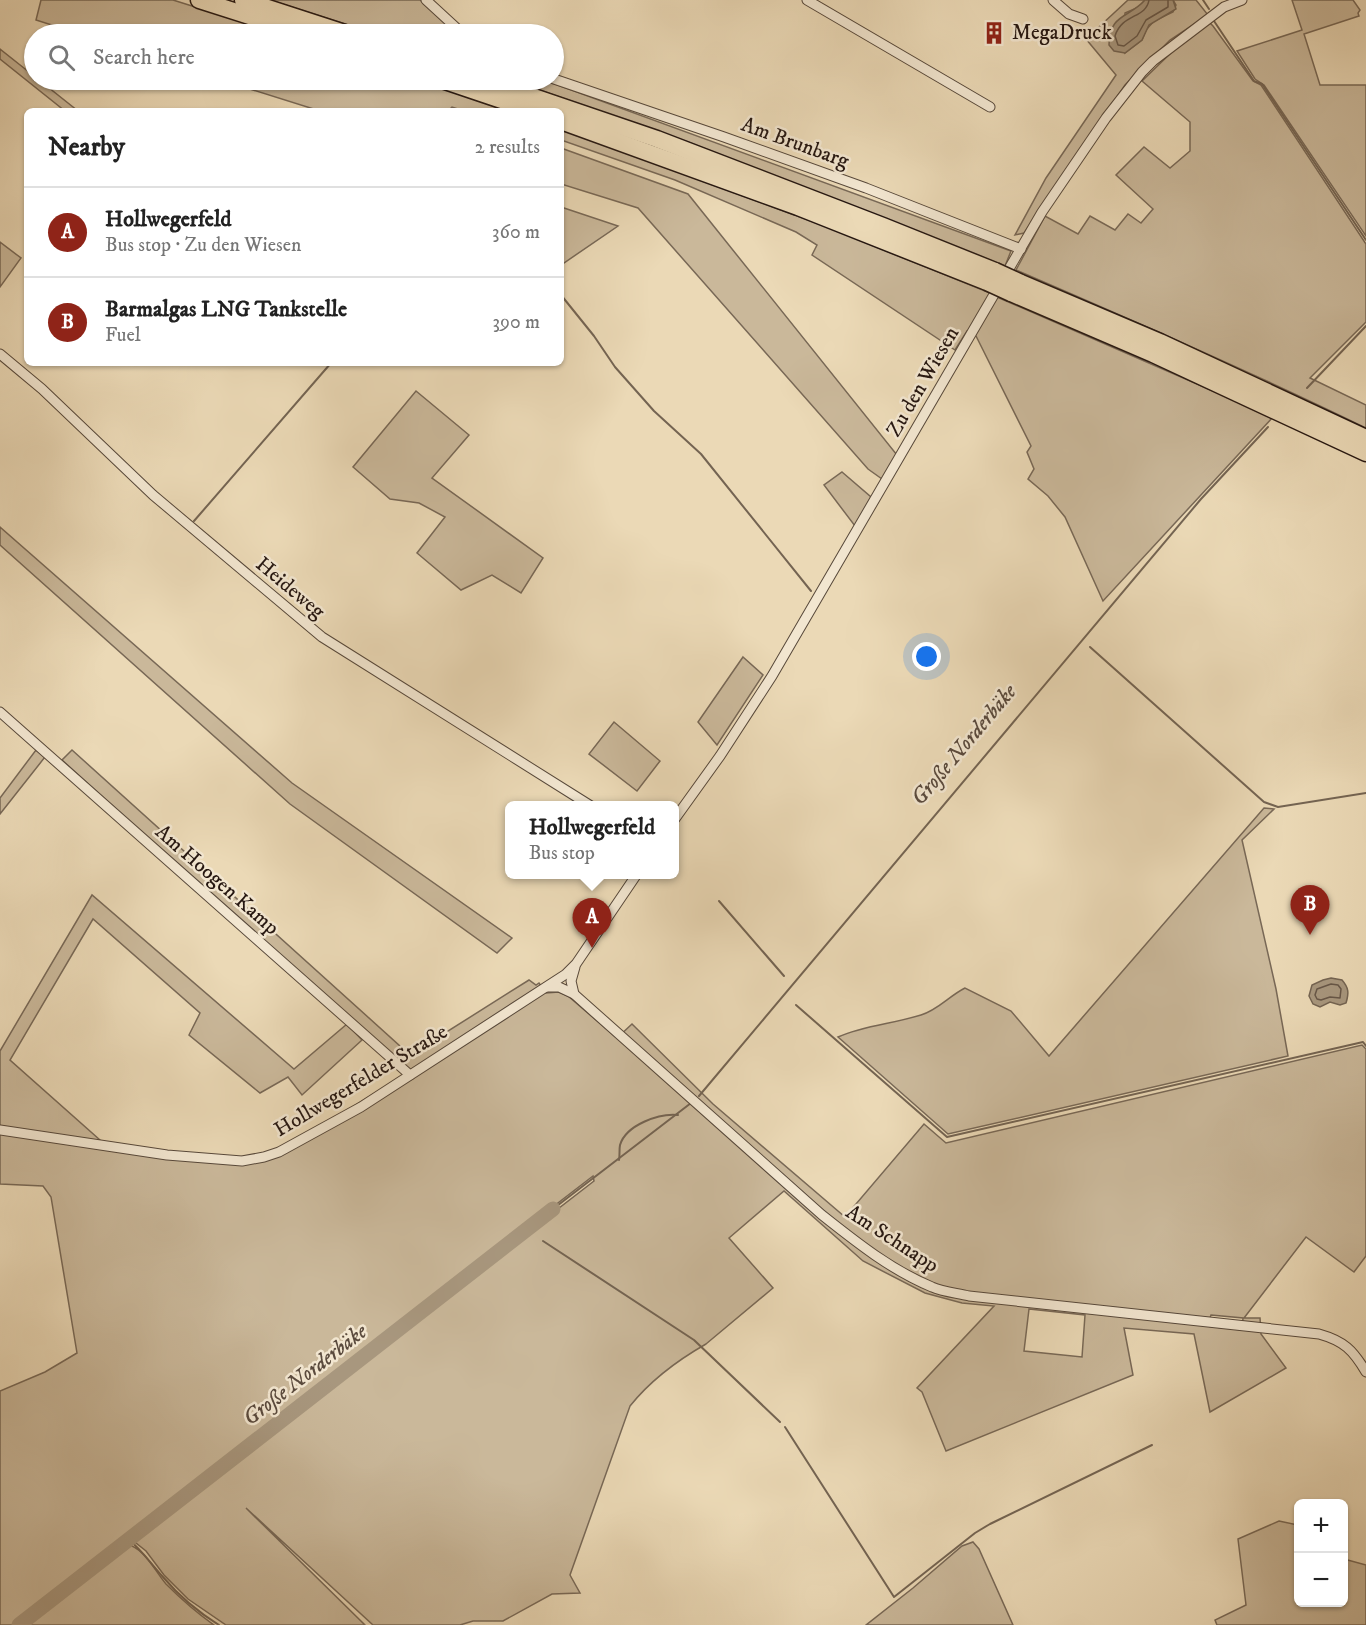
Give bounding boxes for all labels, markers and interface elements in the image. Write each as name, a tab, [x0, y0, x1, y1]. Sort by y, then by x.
building icon: MegaDruck	[981, 20, 1007, 46]
place label: MegaDruck	[1012, 20, 1112, 46]
search box	[24, 24, 564, 90]
icon: search	[45, 41, 78, 74]
text: Search here	[93, 44, 195, 71]
street label: Am Brunbarg	[738, 112, 853, 175]
text: Nearby	[48, 131, 125, 164]
text: 2 results	[475, 135, 540, 160]
text: Hollwegerfeld	[105, 206, 232, 233]
text: A	[61, 220, 74, 245]
text: 360 m	[492, 220, 540, 245]
text: Bus stop · Zu den Wiesen	[105, 233, 301, 258]
text: Barmalgas LNG Tankstelle	[105, 296, 347, 323]
text: B	[61, 310, 74, 335]
text: 390 m	[492, 310, 540, 335]
street label: Zu den Wiesen	[881, 322, 965, 442]
text: Fuel	[105, 323, 141, 348]
street label: Heideweg	[250, 551, 331, 625]
your location	[912, 642, 941, 671]
water label: Große Norderbäke	[906, 679, 1023, 811]
popup	[505, 801, 679, 879]
text: Hollwegerfeld	[529, 814, 655, 841]
street label: Am Hoogen Kamp	[150, 819, 284, 941]
text: Bus stop	[529, 841, 595, 866]
pin: B	[1290, 886, 1330, 935]
pin: A	[572, 898, 612, 948]
street label: Hollwegerfelder Straße	[270, 1019, 453, 1143]
street label: Am Schnapp	[841, 1199, 943, 1279]
water label: Große Norderbäke	[238, 1318, 373, 1432]
map controls	[1294, 1499, 1348, 1607]
button: +	[1294, 1499, 1348, 1553]
button: −	[1294, 1553, 1348, 1607]

